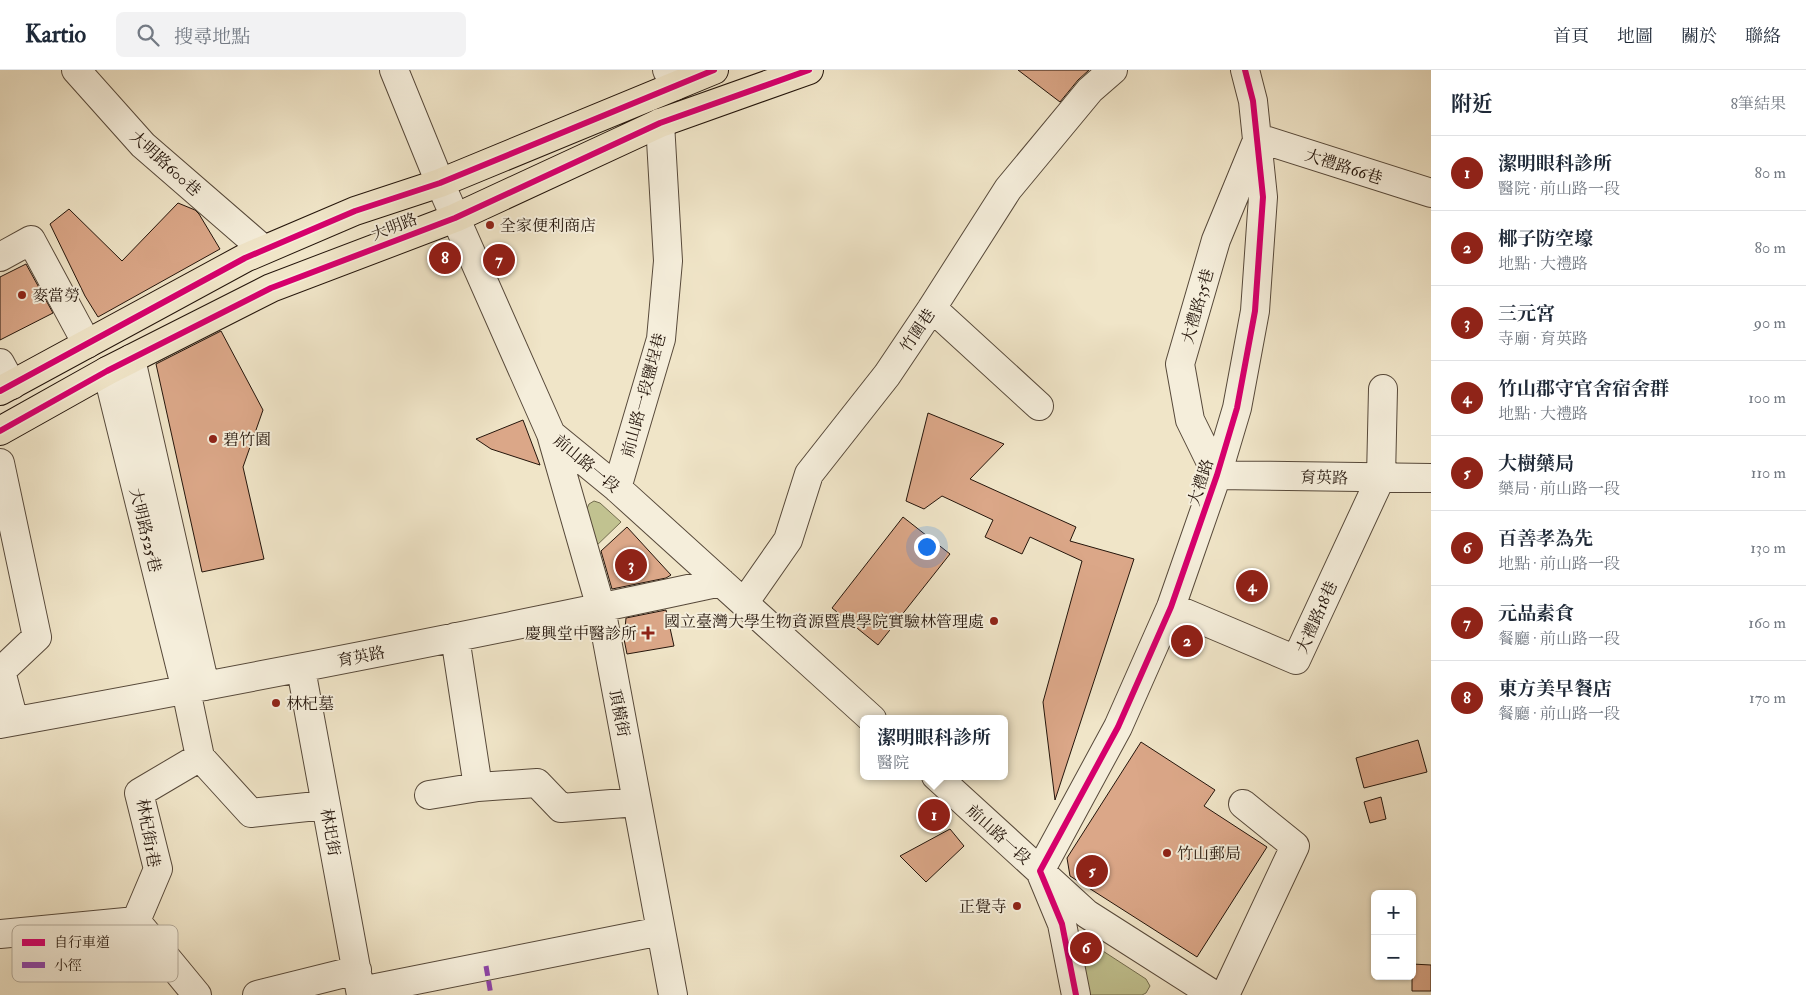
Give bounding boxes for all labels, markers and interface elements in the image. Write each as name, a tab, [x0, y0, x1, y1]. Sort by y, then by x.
search box	[116, 12, 466, 57]
text: Kartio	[25, 19, 86, 50]
icon: search	[134, 21, 162, 49]
text: 搜尋地點	[174, 25, 250, 49]
text: 首頁	[1553, 25, 1589, 48]
text: 地圖	[1617, 25, 1653, 48]
text: 關於	[1681, 25, 1717, 48]
text: 聯絡	[1745, 25, 1781, 48]
text: 附近	[1451, 91, 1493, 118]
text: 8筆結果	[1730, 94, 1786, 114]
street label: 大明路600巷	[126, 127, 205, 201]
street label: 大禮路66巷	[1302, 145, 1385, 189]
text: 潔明眼科診所	[1498, 152, 1612, 176]
text: 1	[1464, 163, 1470, 183]
text: 80 m	[1755, 163, 1786, 183]
text: 醫院 · 前山路一段	[1498, 179, 1620, 199]
street label: 大明路	[368, 209, 420, 245]
place label: 全家便利商店	[500, 216, 596, 236]
marker: 全家便利商店	[484, 219, 496, 231]
text: 椰子防空壕	[1498, 227, 1593, 251]
text: 2	[1463, 238, 1471, 258]
text: 80 m	[1755, 238, 1786, 258]
pin: 8	[429, 239, 461, 277]
pin: 7	[483, 241, 515, 279]
text: 地點 · 大禮路	[1498, 254, 1588, 274]
street label: 大禮路35巷	[1178, 266, 1218, 346]
place label: 麥當勞	[32, 286, 80, 306]
marker: 麥當勞	[16, 289, 28, 301]
text: 三元宮	[1498, 302, 1555, 326]
street label: 竹圍巷	[896, 305, 940, 356]
text: 3	[1464, 313, 1470, 333]
text: 90 m	[1754, 313, 1786, 333]
text: 寺廟 · 育英路	[1498, 329, 1588, 349]
street label: 前山路一段鹽埕巷	[618, 331, 670, 460]
text: 竹山郡守官舍宿舍群	[1498, 377, 1669, 401]
text: 4	[1463, 388, 1471, 408]
text: 100 m	[1748, 388, 1786, 408]
text: 地點 · 大禮路	[1498, 404, 1588, 424]
place label: 碧竹園	[223, 430, 271, 450]
street label: 前山路一段	[549, 430, 623, 497]
marker: 碧竹園	[207, 433, 219, 445]
text: 大樹藥局	[1498, 452, 1574, 476]
street label: 大禮路	[1184, 456, 1218, 508]
text: 5	[1463, 463, 1471, 483]
text: 110 m	[1751, 463, 1786, 483]
street label: 育英路	[1300, 468, 1348, 488]
text: 藥局 · 前山路一段	[1498, 479, 1620, 499]
street label: 大明路525巷	[125, 486, 165, 574]
text: 百善孝為先	[1498, 527, 1593, 551]
your location	[914, 534, 940, 560]
text: 6	[1463, 538, 1471, 558]
text: 130 m	[1750, 538, 1786, 558]
pin: 3	[615, 546, 647, 584]
text: 地點 · 前山路一段	[1498, 554, 1620, 574]
pin: 4	[1236, 567, 1268, 605]
street label: 大禮路18巷	[1292, 578, 1342, 657]
text: 元品素食	[1498, 602, 1574, 626]
place label: 國立臺灣大學生物資源暨農學院實驗林管理處	[664, 612, 984, 632]
text: 7	[1463, 613, 1471, 633]
text: 160 m	[1748, 613, 1786, 633]
marker: 國立臺灣大學生物資源暨農學院實驗林管理處	[988, 615, 1000, 627]
pin: 2	[1171, 622, 1203, 660]
place label: 慶興堂中醫診所	[525, 624, 637, 644]
marker: 慶興堂中醫診所	[641, 626, 655, 640]
text: 餐廳 · 前山路一段	[1498, 629, 1620, 649]
street label: 育英路	[336, 643, 387, 671]
text: 東方美早餐店	[1498, 677, 1612, 701]
street label: 頂橫街	[605, 688, 633, 739]
text: 8	[1463, 688, 1471, 708]
text: 170 m	[1749, 688, 1786, 708]
place label: 林杞墓	[286, 694, 334, 714]
marker: 林杞墓	[270, 697, 282, 709]
text: 餐廳 · 前山路一段	[1498, 704, 1620, 724]
popup	[860, 715, 1008, 780]
text: 潔明眼科診所	[877, 726, 991, 750]
text: 醫院	[877, 753, 909, 773]
pin: 1	[918, 796, 950, 834]
street label: 林杞街1巷	[132, 797, 164, 869]
street label: 前山路一段	[962, 801, 1035, 869]
street label: 林圯街	[316, 807, 344, 858]
place label: 竹山郵局	[1177, 844, 1241, 864]
marker: 竹山郵局	[1161, 847, 1173, 859]
pin: 5	[1076, 852, 1108, 890]
map controls	[1371, 890, 1416, 980]
button: +	[1371, 890, 1416, 935]
place label: 正覺寺	[959, 897, 1007, 917]
marker: 正覺寺	[1011, 900, 1023, 912]
legend	[12, 925, 178, 982]
pin: 6	[1070, 929, 1102, 967]
text: 自行車道	[54, 934, 110, 951]
button: −	[1371, 935, 1416, 980]
text: 小徑	[54, 957, 82, 974]

